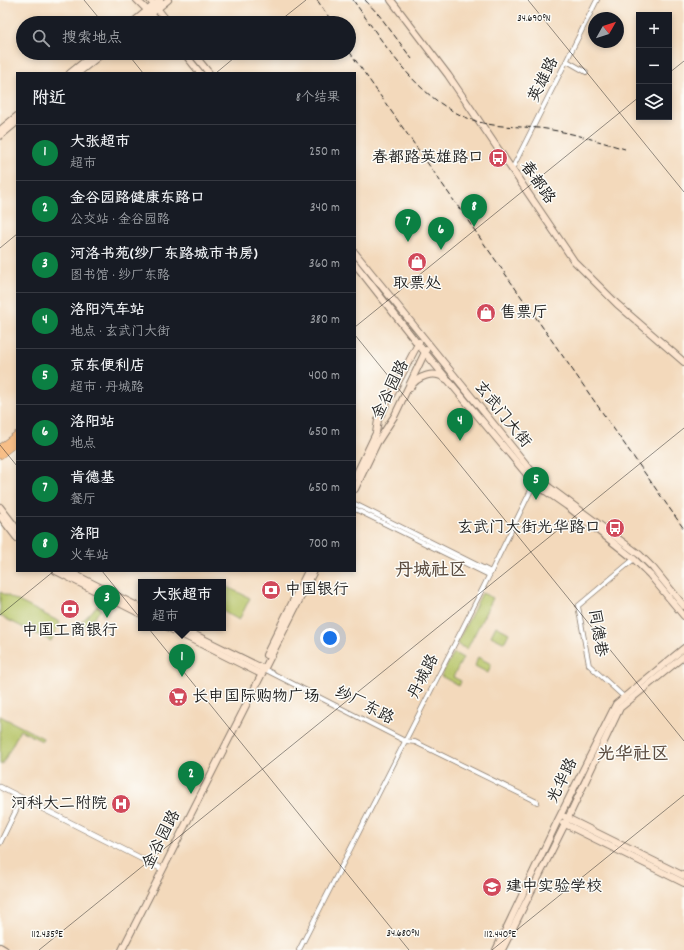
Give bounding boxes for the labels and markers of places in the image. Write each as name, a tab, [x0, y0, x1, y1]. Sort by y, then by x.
place label: 春都路英雄路口	[372, 147, 484, 170]
bus stop icon: 春都路英雄路口	[487, 147, 509, 169]
pin: 8	[461, 194, 487, 227]
pin: 7	[395, 209, 421, 242]
pin: 6	[428, 217, 454, 250]
shop icon: 取票处	[406, 251, 428, 273]
place label: 取票处	[393, 273, 442, 296]
shop icon: 售票厅	[475, 302, 497, 324]
place label: 售票厅	[500, 302, 548, 325]
pin: 4	[447, 408, 473, 441]
pin: 5	[523, 467, 549, 500]
place label: 玄武门大街光华路口	[457, 517, 601, 540]
bus stop icon: 玄武门大街光华路口	[604, 517, 626, 539]
bank icon: 中国银行	[260, 579, 282, 601]
place label: 中国银行	[285, 579, 349, 602]
pin: 3	[94, 585, 120, 618]
bank icon: 中国工商银行	[59, 598, 81, 620]
place label: 中国工商银行	[22, 620, 118, 643]
pin: 1	[169, 644, 195, 677]
supermarket icon: 长申国际购物广场	[167, 686, 189, 708]
place label: 长申国际购物广场	[192, 686, 320, 709]
pin: 2	[178, 761, 204, 794]
place label: 河科大二附院	[11, 793, 107, 816]
hospital icon: 河科大二附院	[110, 793, 132, 815]
school or university icon: 建中实验学校	[481, 876, 503, 898]
place label: 建中实验学校	[506, 876, 602, 899]

